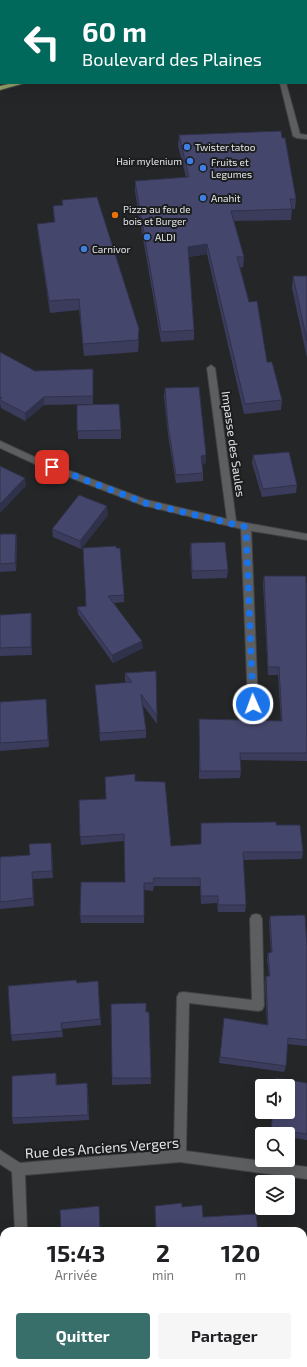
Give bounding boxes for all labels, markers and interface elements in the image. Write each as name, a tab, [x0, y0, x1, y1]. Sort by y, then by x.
text: 60 m	[82, 14, 147, 48]
icon: left	[16, 16, 68, 68]
text: Boulevard des Plaines	[82, 48, 262, 70]
place label: Twister tatoo	[195, 141, 256, 153]
marker: Twister tatoo	[182, 142, 192, 152]
place label: Hair mylenium	[116, 155, 182, 167]
marker: Hair mylenium	[185, 156, 195, 166]
place label: Fruits et Legumes	[211, 156, 252, 180]
marker: Fruits et Legumes	[198, 163, 208, 173]
place label: Anahit	[211, 192, 241, 204]
marker: Anahit	[198, 193, 208, 203]
place label: Pizza au feu de bois et Burger	[123, 203, 191, 227]
marker: Pizza au feu de bois et Burger	[110, 210, 120, 220]
place label: ALDI	[155, 231, 176, 243]
marker: ALDI	[142, 232, 152, 242]
place label: Carnivor	[92, 243, 130, 255]
marker: Carnivor	[79, 244, 89, 254]
street label: Impasse des Saules	[220, 390, 248, 498]
pin	[35, 450, 69, 484]
icon: arrive	[41, 456, 63, 478]
position arrow	[232, 683, 274, 725]
map controls	[255, 1079, 295, 1215]
button: sound	[255, 1079, 295, 1119]
button: search	[255, 1127, 295, 1167]
street label: Rue des Anciens Vergers	[24, 1134, 180, 1161]
button: layers	[255, 1175, 295, 1215]
text: 15:43	[47, 1238, 105, 1267]
text: 2	[156, 1238, 170, 1267]
text: 120	[221, 1238, 260, 1267]
text: Arrivée	[55, 1267, 97, 1283]
text: min	[152, 1267, 174, 1283]
text: m	[235, 1267, 246, 1283]
button: Quitter	[16, 1313, 150, 1359]
button: Partager	[158, 1313, 291, 1359]

